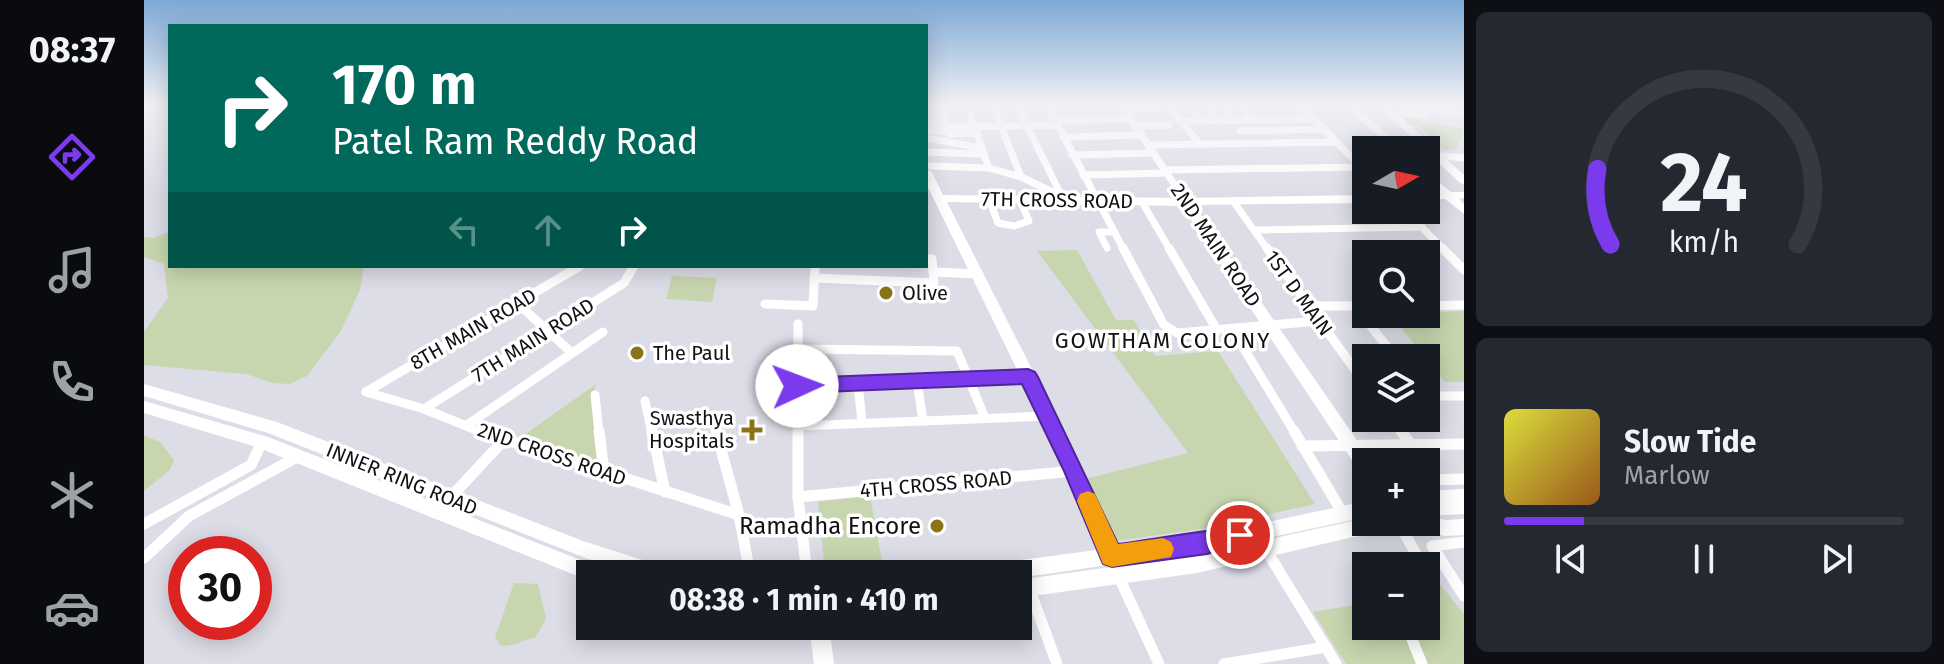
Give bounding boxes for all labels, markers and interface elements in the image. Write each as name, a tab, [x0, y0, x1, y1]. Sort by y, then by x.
text: 08:37	[29, 28, 115, 72]
text: 170 m	[332, 52, 477, 119]
icon: right	[200, 56, 304, 160]
text: Patel Ram Reddy Road	[332, 120, 698, 164]
icon: directions	[44, 129, 100, 185]
text: 24	[1660, 133, 1748, 233]
north arrow	[1352, 136, 1440, 224]
map controls	[1352, 136, 1440, 640]
street label: 2ND MAIN ROAD	[1166, 179, 1266, 311]
street label: 7TH CROSS ROAD	[981, 187, 1133, 213]
icon: left	[442, 208, 486, 252]
icon: ahead	[526, 208, 570, 252]
icon: right	[610, 208, 654, 252]
text: km/h	[1669, 225, 1739, 260]
button: search	[1352, 240, 1440, 328]
icon: music	[44, 242, 100, 298]
street label: 1ST D MAIN	[1260, 246, 1338, 340]
place label: Olive	[902, 281, 948, 305]
street label: 8TH MAIN ROAD	[406, 283, 540, 375]
marker: Olive	[877, 284, 895, 302]
street label: 7TH MAIN ROAD	[467, 293, 599, 387]
district label: GOWTHAM COLONY	[1055, 327, 1271, 354]
place label: The Paul	[653, 341, 730, 365]
marker: The Paul	[628, 344, 646, 362]
position arrow	[755, 344, 839, 428]
button: layers	[1352, 344, 1440, 432]
icon: phone	[44, 354, 100, 410]
place label: Swasthya Hospitals	[649, 406, 734, 453]
street label: 2ND CROSS ROAD	[475, 417, 629, 491]
marker: Swasthya Hospitals	[741, 419, 763, 441]
text: Slow Tide	[1624, 424, 1756, 460]
street label: INNER RING ROAD	[323, 438, 481, 520]
button: +	[1352, 448, 1440, 536]
text: Marlow	[1624, 460, 1710, 491]
street label: 4TH CROSS ROAD	[859, 465, 1013, 503]
icon: climate	[44, 467, 100, 523]
pin	[1206, 501, 1274, 569]
place label: Ramadha Encore	[739, 512, 921, 540]
icon: arrive	[1218, 513, 1262, 557]
marker: Ramadha Encore	[928, 517, 946, 535]
speed limit sign: 30	[168, 536, 272, 640]
icon: previous	[1549, 537, 1593, 581]
icon: pause	[1682, 537, 1726, 581]
icon: next	[1815, 537, 1859, 581]
button: −	[1352, 552, 1440, 640]
icon: car	[44, 580, 100, 636]
text: 08:38 · 1 min · 410 m	[669, 582, 939, 618]

